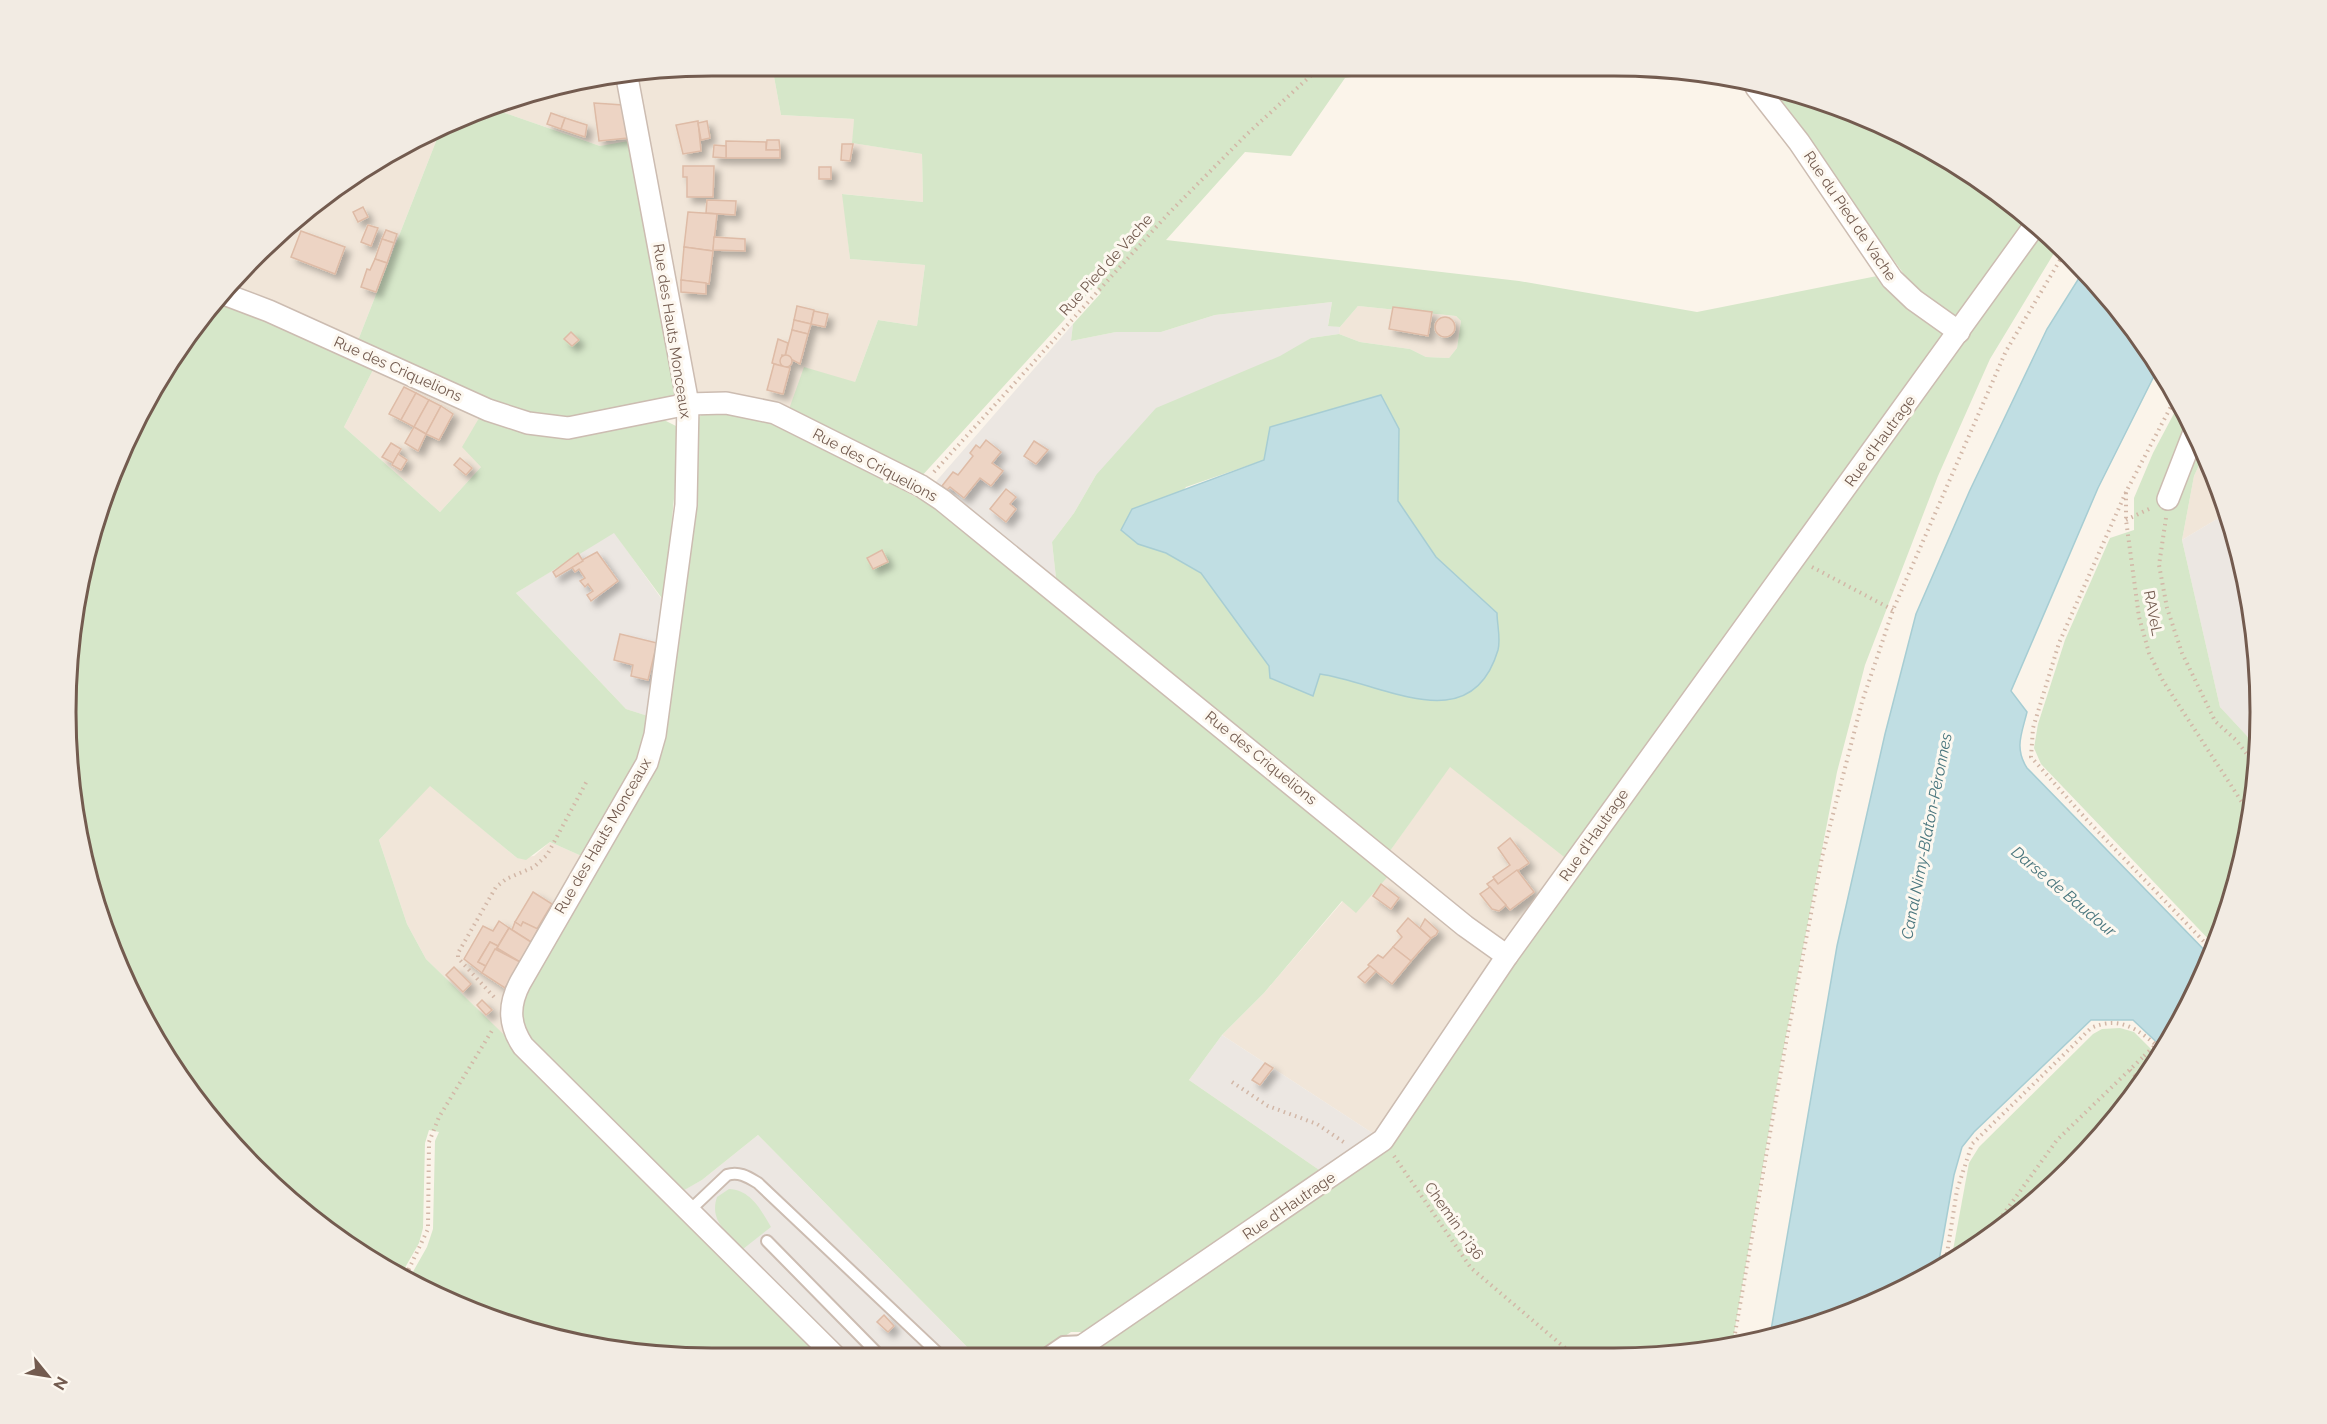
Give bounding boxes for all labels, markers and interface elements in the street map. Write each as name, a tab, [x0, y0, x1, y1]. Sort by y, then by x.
street label: Rue du Pied de Vache	[1800, 148, 1900, 284]
street label: Rue Pied de Vache	[1056, 210, 1157, 320]
street label: Rue des Hauts Monceaux	[649, 242, 695, 420]
street label: Rue des Criquelions	[331, 333, 465, 405]
street label: Rue d'Hautrage	[1841, 392, 1919, 490]
street label: Rue des Criquelions	[810, 425, 940, 505]
street label: RAVeL	[2140, 589, 2166, 637]
street label: Rue des Criquelions	[1202, 707, 1320, 809]
water label: Canal Nimy-Blaton-Péronnes	[1897, 731, 1956, 941]
street label: Rue des Hauts Monceaux	[551, 755, 655, 917]
street label: Rue d'Hautrage	[1556, 785, 1632, 884]
water label: Darse de Baudour	[2008, 842, 2120, 941]
street label: Rue d'Hautrage	[1239, 1168, 1339, 1244]
street label: Chemin n°i36	[1421, 1179, 1487, 1263]
north arrow	[18, 1346, 78, 1406]
text: N	[49, 1373, 72, 1393]

